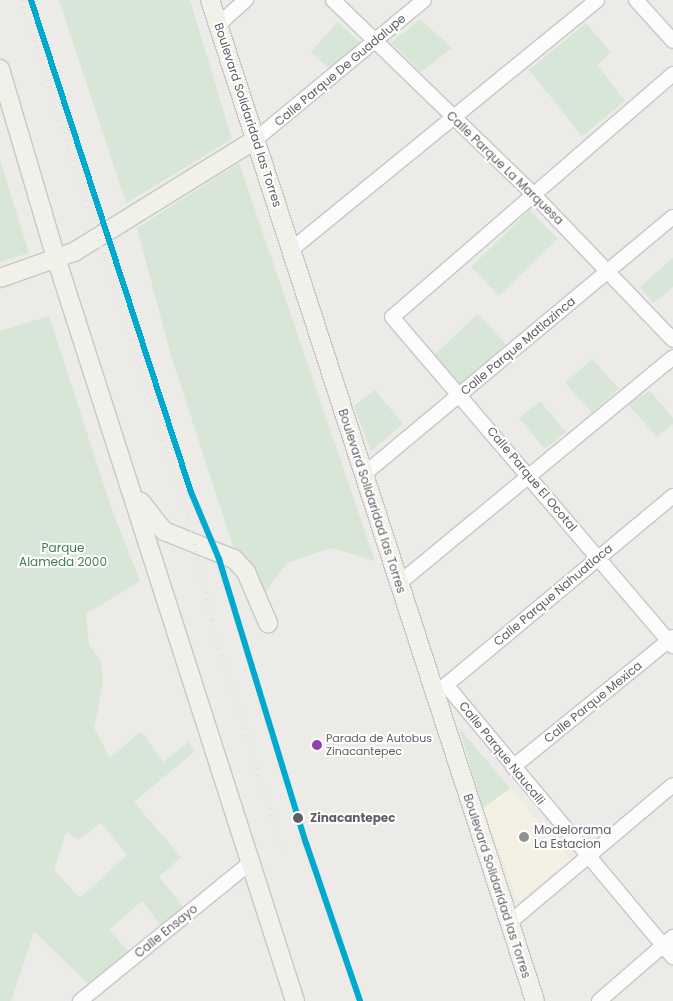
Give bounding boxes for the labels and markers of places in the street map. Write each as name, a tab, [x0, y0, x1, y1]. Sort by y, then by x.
place label: Parada de Autobus Zinacantepec	[326, 732, 432, 758]
marker: Parada de Autobus Zinacantepec	[312, 740, 322, 750]
marker: Zinacantepec	[290, 810, 306, 826]
place label: Zinacantepec	[310, 811, 395, 825]
place label: Modelorama La Estacion	[534, 823, 611, 851]
marker: Modelorama La Estacion	[518, 831, 530, 843]

